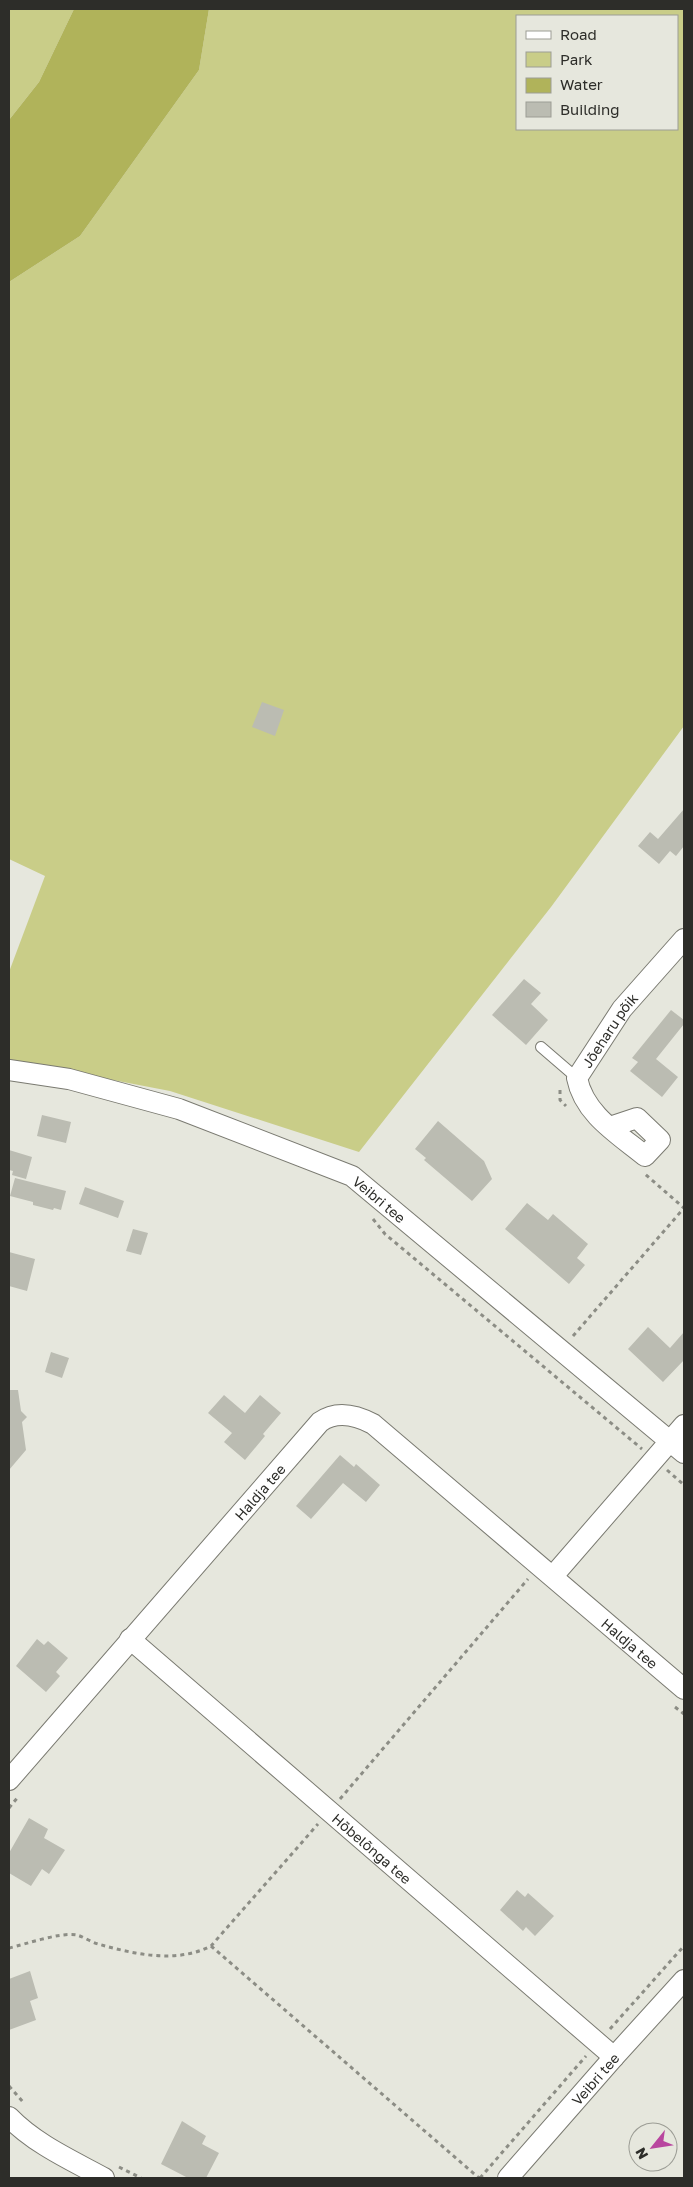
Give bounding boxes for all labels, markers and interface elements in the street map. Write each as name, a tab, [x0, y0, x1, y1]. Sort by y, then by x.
legend	[516, 15, 678, 130]
text: Road	[560, 25, 597, 43]
text: Park	[560, 50, 593, 68]
text: Water	[560, 75, 603, 93]
text: Building	[560, 100, 620, 118]
street label: Jõeharu põik	[578, 989, 641, 1071]
street label: Veibri tee	[350, 1172, 409, 1226]
street label: Haldja tee	[231, 1460, 288, 1523]
street label: Haldja tee	[598, 1614, 662, 1672]
street label: Hõbelõnga tee	[329, 1809, 415, 1887]
street label: Veibri tee	[568, 2049, 622, 2108]
north arrow	[628, 2122, 678, 2172]
text: N	[631, 2145, 651, 2163]

